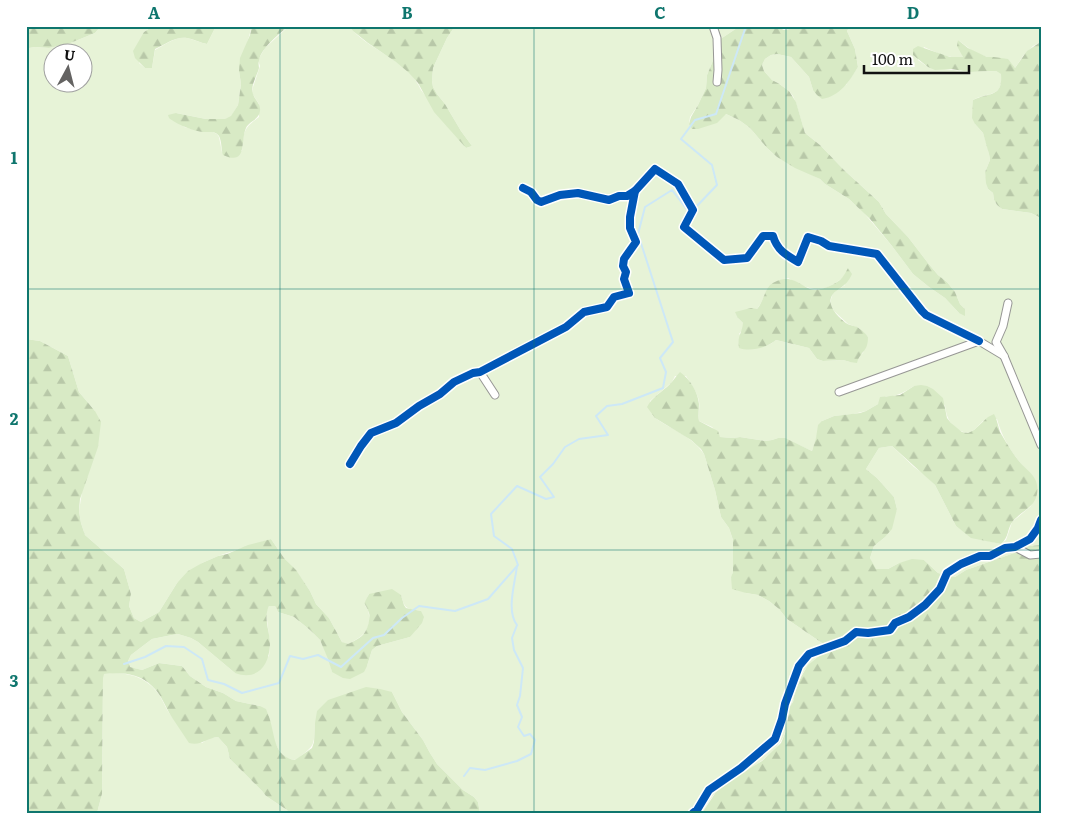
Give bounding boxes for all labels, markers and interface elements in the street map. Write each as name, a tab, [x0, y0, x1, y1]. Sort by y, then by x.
text: A	[148, 0, 160, 24]
text: B	[401, 0, 413, 24]
text: C	[654, 0, 666, 24]
text: D	[907, 0, 919, 24]
north arrow	[42, 42, 92, 92]
scale bar	[864, 42, 970, 74]
text: U	[63, 44, 76, 65]
text: 100 m	[872, 47, 913, 70]
text: 1	[11, 145, 18, 169]
text: 2	[10, 406, 19, 430]
text: 3	[10, 668, 19, 692]

